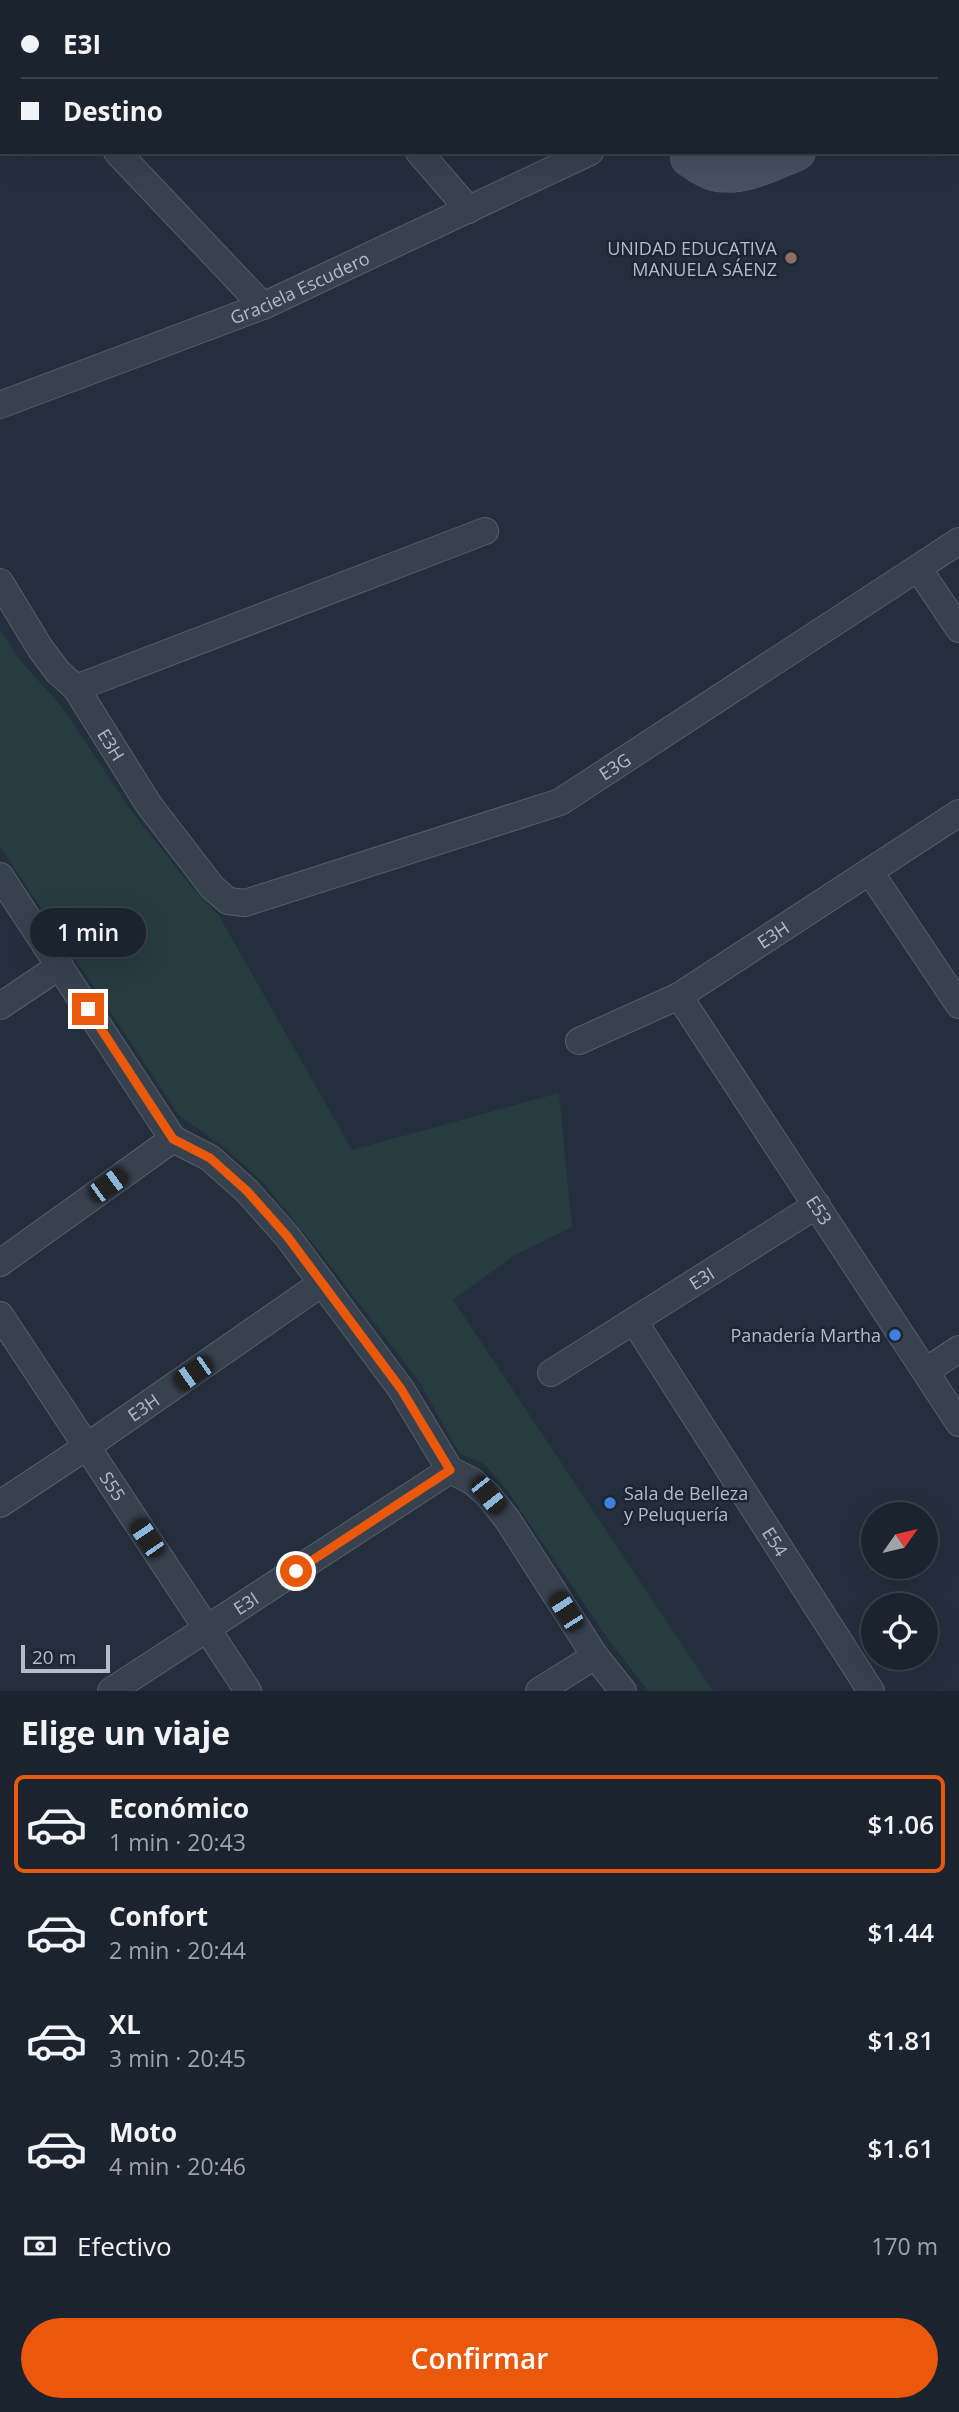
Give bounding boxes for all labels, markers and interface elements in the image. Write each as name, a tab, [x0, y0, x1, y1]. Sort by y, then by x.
text: E3I	[63, 26, 101, 62]
text: Destino	[63, 93, 163, 129]
place label: UNIDAD EDUCATIVA MANUELA SÁENZ	[607, 236, 778, 281]
street label: Graciela Escudero	[227, 246, 373, 329]
marker: UNIDAD EDUCATIVA MANUELA SÁENZ	[783, 250, 799, 266]
street label: E3H	[92, 724, 130, 765]
street label: E3G	[594, 747, 635, 785]
callout: 1 min	[30, 908, 146, 956]
street label: E3H	[752, 915, 794, 954]
text: 1 min	[57, 916, 119, 948]
route end	[72, 993, 104, 1025]
car	[85, 1164, 132, 1206]
street label: E53	[801, 1191, 838, 1229]
street label: E3I	[684, 1261, 719, 1295]
place label: Panadería Martha	[730, 1323, 881, 1347]
marker: Panadería Martha	[887, 1327, 903, 1343]
car	[170, 1352, 217, 1394]
street label: E3H	[123, 1388, 164, 1427]
street label: S55	[94, 1467, 131, 1505]
car	[467, 1472, 510, 1518]
place label: Sala de Belleza y Peluquería	[624, 1481, 748, 1526]
marker: Sala de Belleza y Peluquería	[602, 1495, 618, 1511]
north arrow	[861, 1502, 938, 1578]
map controls	[861, 1502, 938, 1670]
car	[127, 1515, 168, 1561]
street label: E54	[757, 1522, 794, 1561]
route start	[280, 1555, 312, 1587]
street label: E3I	[229, 1586, 263, 1620]
car	[546, 1588, 587, 1634]
button: locate	[861, 1593, 938, 1670]
scale bar	[21, 1642, 110, 1674]
text: 20 m	[32, 1644, 76, 1670]
text: Elige un viaje	[21, 1711, 230, 1754]
text: Económico	[109, 1790, 249, 1826]
icon: car	[25, 1793, 88, 1856]
text: $1.06	[867, 1806, 934, 1842]
text: 1 min · 20:43	[109, 1826, 246, 1858]
text: Confort	[109, 1898, 208, 1934]
icon: car	[25, 1901, 88, 1964]
text: $1.44	[867, 1914, 934, 1950]
text: 2 min · 20:44	[109, 1934, 246, 1966]
text: XL	[109, 2006, 141, 2042]
icon: car	[25, 2009, 88, 2072]
text: $1.81	[867, 2022, 934, 2058]
text: 3 min · 20:45	[109, 2042, 246, 2074]
text: Moto	[109, 2114, 177, 2150]
icon: car	[25, 2117, 88, 2180]
text: $1.61	[867, 2130, 934, 2166]
text: 4 min · 20:46	[109, 2150, 246, 2182]
icon: cash	[21, 2227, 59, 2265]
text: Efectivo	[77, 2228, 172, 2264]
text: 170 m	[871, 2230, 938, 2262]
button: Confirmar	[21, 2318, 938, 2398]

